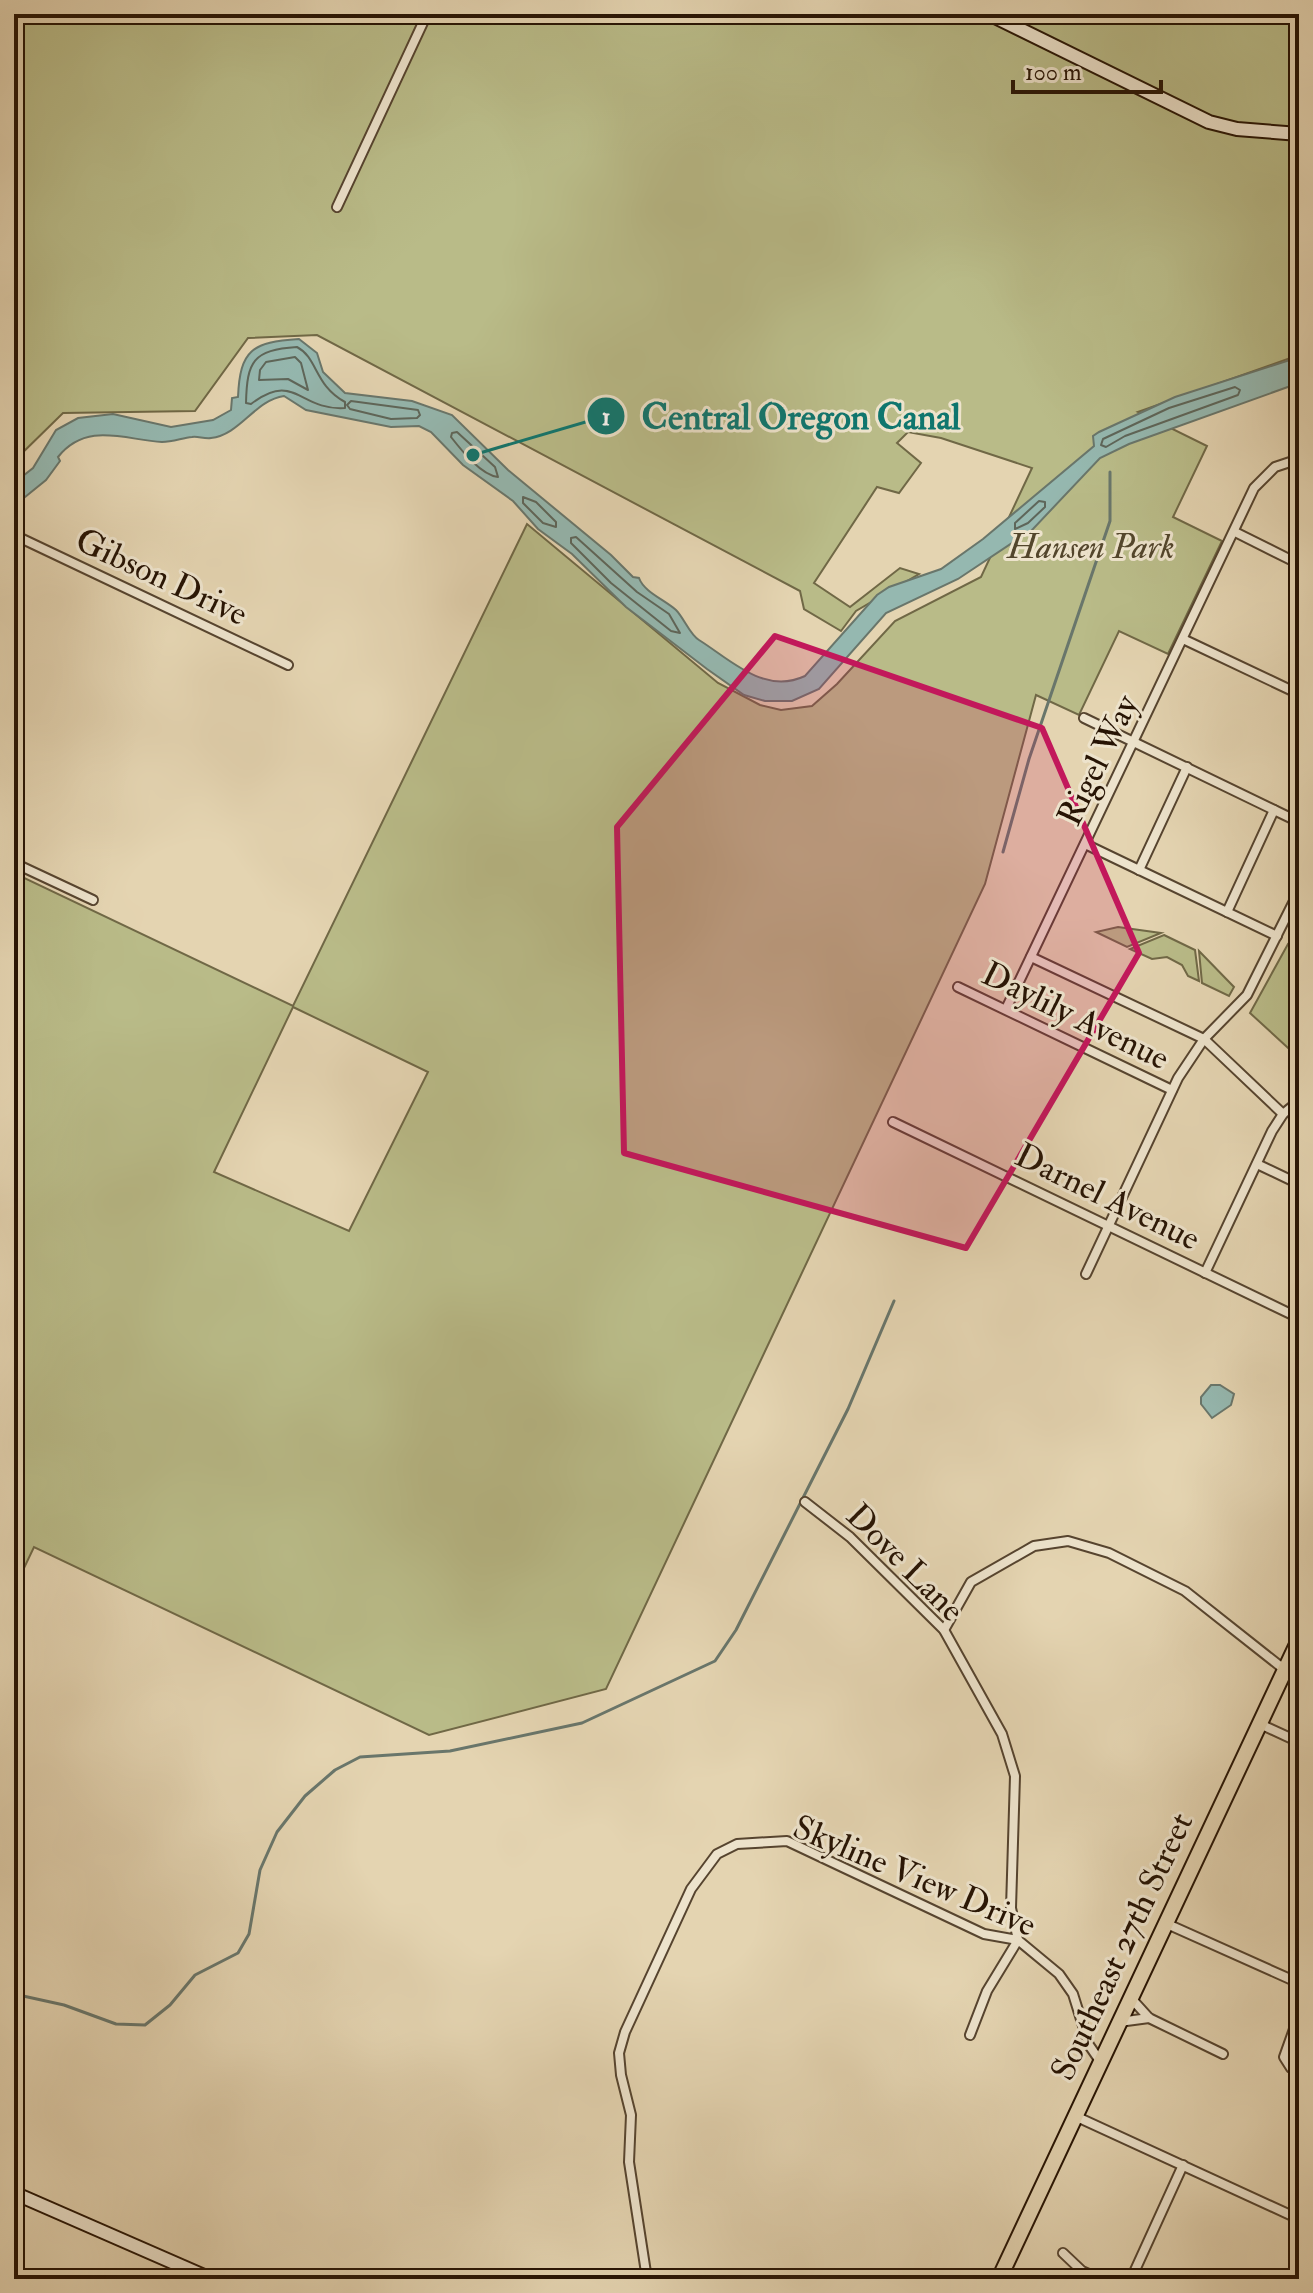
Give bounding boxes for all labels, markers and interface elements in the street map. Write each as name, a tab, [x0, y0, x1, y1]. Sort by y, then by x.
scale bar	[1013, 44, 1161, 94]
text: 100 m	[1025, 57, 1082, 88]
callout: Central Oregon Canal	[586, 386, 977, 446]
text: Central Oregon Canal	[642, 395, 961, 440]
text: 1	[602, 402, 610, 433]
street label: Gibson Drive	[69, 519, 254, 636]
park label: Hansen Park	[1005, 526, 1175, 569]
street label: Rigel Way	[1048, 687, 1149, 833]
street label: Daylily Avenue	[975, 953, 1176, 1080]
street label: Darnel Avenue	[1008, 1134, 1207, 1261]
street label: Dove Lane	[837, 1495, 973, 1631]
street label: Skyline View Drive	[787, 1806, 1042, 1947]
street label: Southeast 27th Street	[1042, 1806, 1203, 2087]

